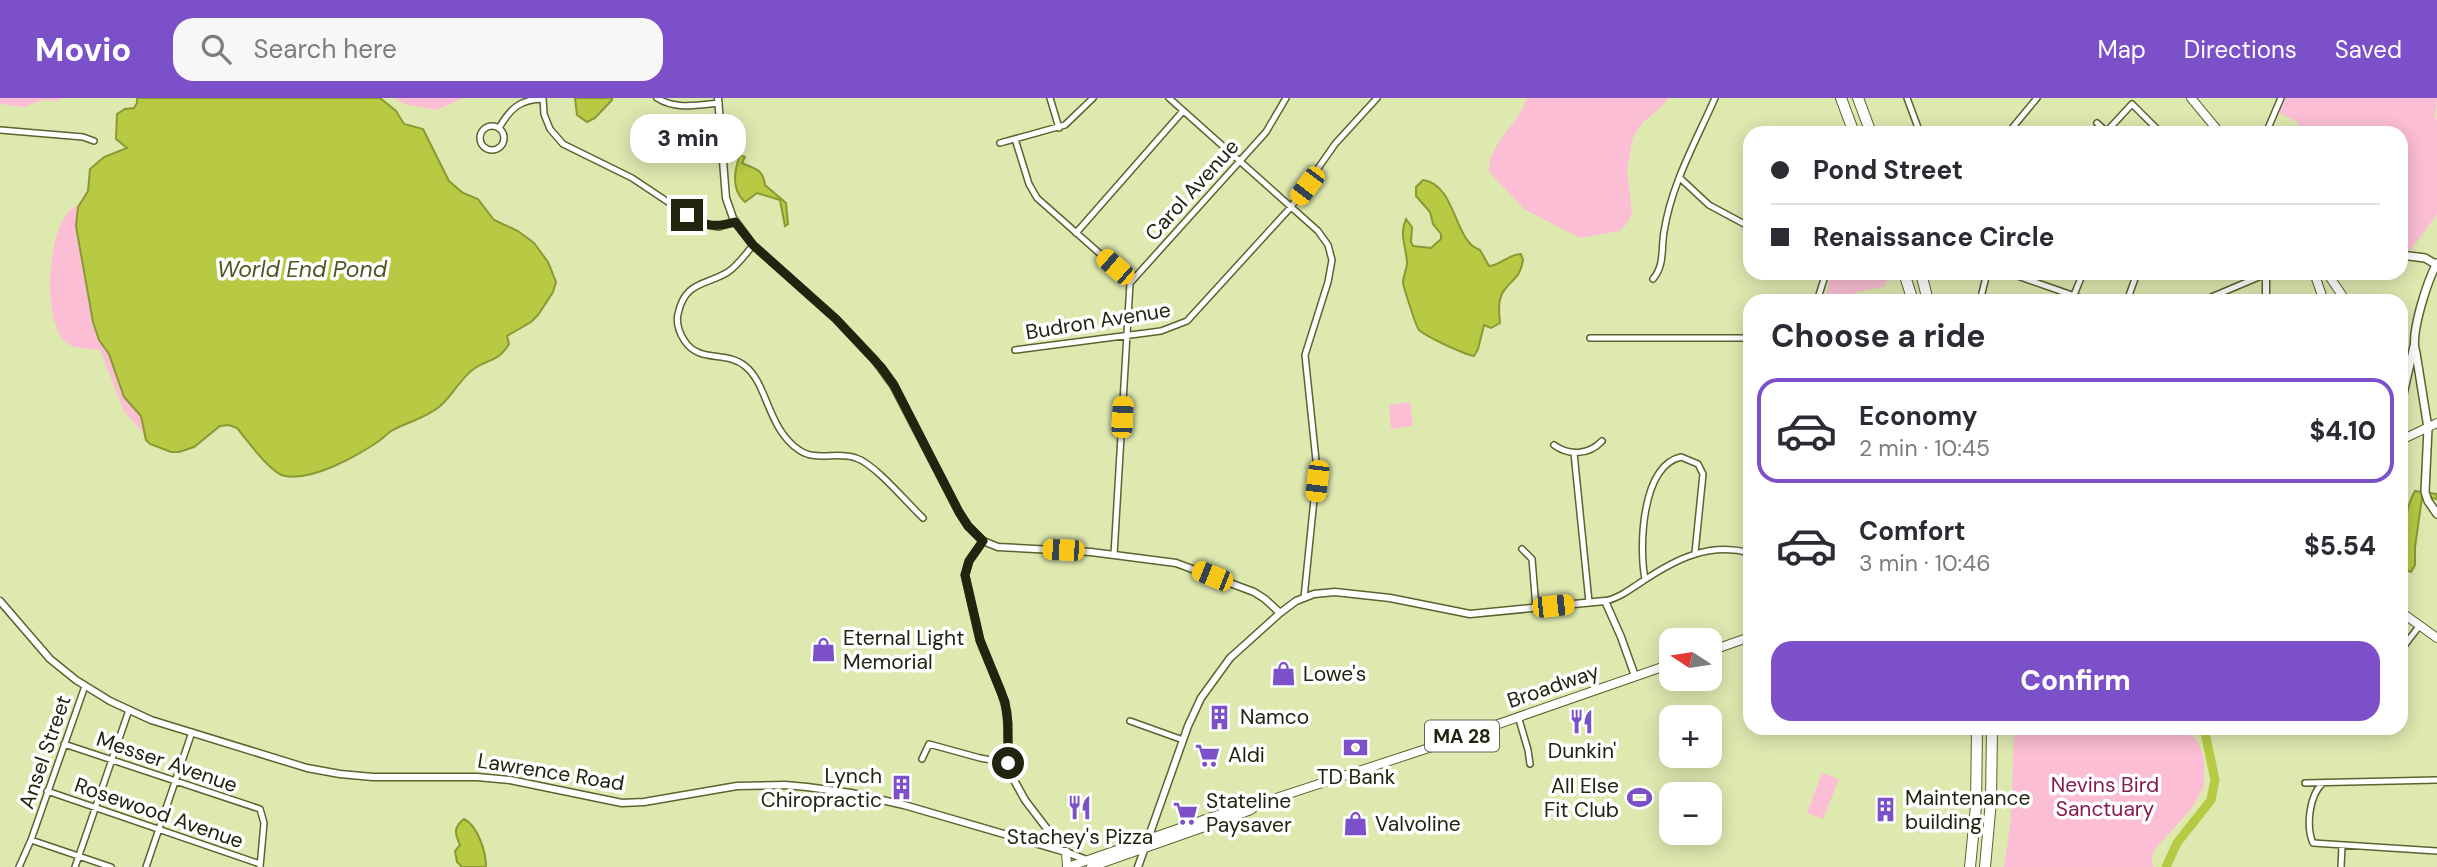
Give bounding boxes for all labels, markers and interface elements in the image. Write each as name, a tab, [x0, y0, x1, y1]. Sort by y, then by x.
search box	[173, 18, 663, 81]
text: Movio	[35, 28, 131, 71]
icon: search	[197, 30, 235, 68]
text: Search here	[253, 32, 397, 66]
text: Map	[2098, 34, 2146, 65]
text: Directions	[2184, 34, 2297, 65]
text: Saved	[2335, 34, 2402, 65]
callout: 3 min	[629, 114, 745, 162]
text: 3 min	[657, 123, 719, 153]
street label: Carol Avenue	[1139, 133, 1245, 247]
text: Pond Street	[1813, 153, 1963, 187]
car	[1286, 163, 1329, 209]
route end	[671, 199, 703, 231]
text: Renaissance Circle	[1813, 220, 2054, 254]
car	[1093, 245, 1138, 289]
water label: World End Pond	[217, 254, 388, 284]
street label: Budron Avenue	[1023, 296, 1173, 346]
text: Choose a ride	[1771, 315, 1986, 357]
car	[1111, 395, 1134, 439]
icon: car	[1775, 399, 1838, 462]
text: Economy	[1859, 399, 1977, 433]
text: $4.10	[2309, 414, 2376, 448]
text: 2 min · 10:45	[1859, 433, 1990, 463]
car	[1305, 459, 1330, 503]
icon: car	[1775, 514, 1838, 577]
text: Comfort	[1859, 514, 1965, 548]
text: $5.54	[2304, 529, 2376, 563]
car	[1042, 539, 1085, 561]
text: 3 min · 10:46	[1859, 548, 1991, 578]
car	[1189, 558, 1236, 594]
car	[1532, 593, 1575, 619]
place label: Eternal Light Memorial	[843, 624, 964, 676]
north arrow	[1659, 628, 1722, 691]
map controls	[1659, 628, 1722, 845]
shop icon: Eternal Light Memorial	[809, 636, 837, 664]
button: Confirm	[1771, 641, 2380, 721]
street label: Broadway	[1503, 657, 1603, 715]
shop icon: Lowe's	[1269, 660, 1297, 688]
place label: Lowe's	[1303, 660, 1366, 688]
street label: Ansel Street	[13, 692, 77, 812]
building icon: Namco	[1206, 703, 1234, 731]
place label: Namco	[1240, 703, 1309, 731]
button: +	[1659, 705, 1722, 768]
restaurant icon: Dunkin'	[1568, 708, 1596, 736]
road number: MA 28	[1425, 720, 1499, 751]
street label: Messer Avenue	[93, 725, 241, 799]
bank icon: TD Bank	[1342, 734, 1370, 762]
place label: Dunkin'	[1548, 737, 1616, 765]
supermarket icon: Aldi	[1194, 741, 1222, 769]
place label: Aldi	[1228, 741, 1265, 769]
street label: Lawrence Road	[476, 747, 626, 797]
route start	[992, 747, 1024, 779]
place label: Lynch Chiropractic	[761, 762, 882, 814]
place label: TD Bank	[1317, 763, 1396, 791]
street label: Rosewood Avenue	[71, 771, 247, 855]
park label: Nevins Bird Sanctuary	[2051, 771, 2159, 823]
place label: All Else Fit Club	[1544, 772, 1619, 824]
building icon: Lynch Chiropractic	[888, 774, 916, 802]
button: −	[1659, 782, 1722, 845]
sports icon: All Else Fit Club	[1625, 784, 1653, 812]
place label: Maintenance building	[1905, 784, 2031, 836]
place label: Stateline Paysaver	[1206, 787, 1292, 839]
restaurant icon: Stachey's Pizza	[1066, 794, 1094, 822]
building icon: Maintenance building	[1871, 796, 1899, 824]
supermarket icon: Stateline Paysaver	[1172, 799, 1200, 827]
shop icon: Valvoline	[1341, 810, 1369, 838]
place label: Valvoline	[1375, 810, 1461, 838]
place label: Stachey's Pizza	[1007, 823, 1153, 851]

